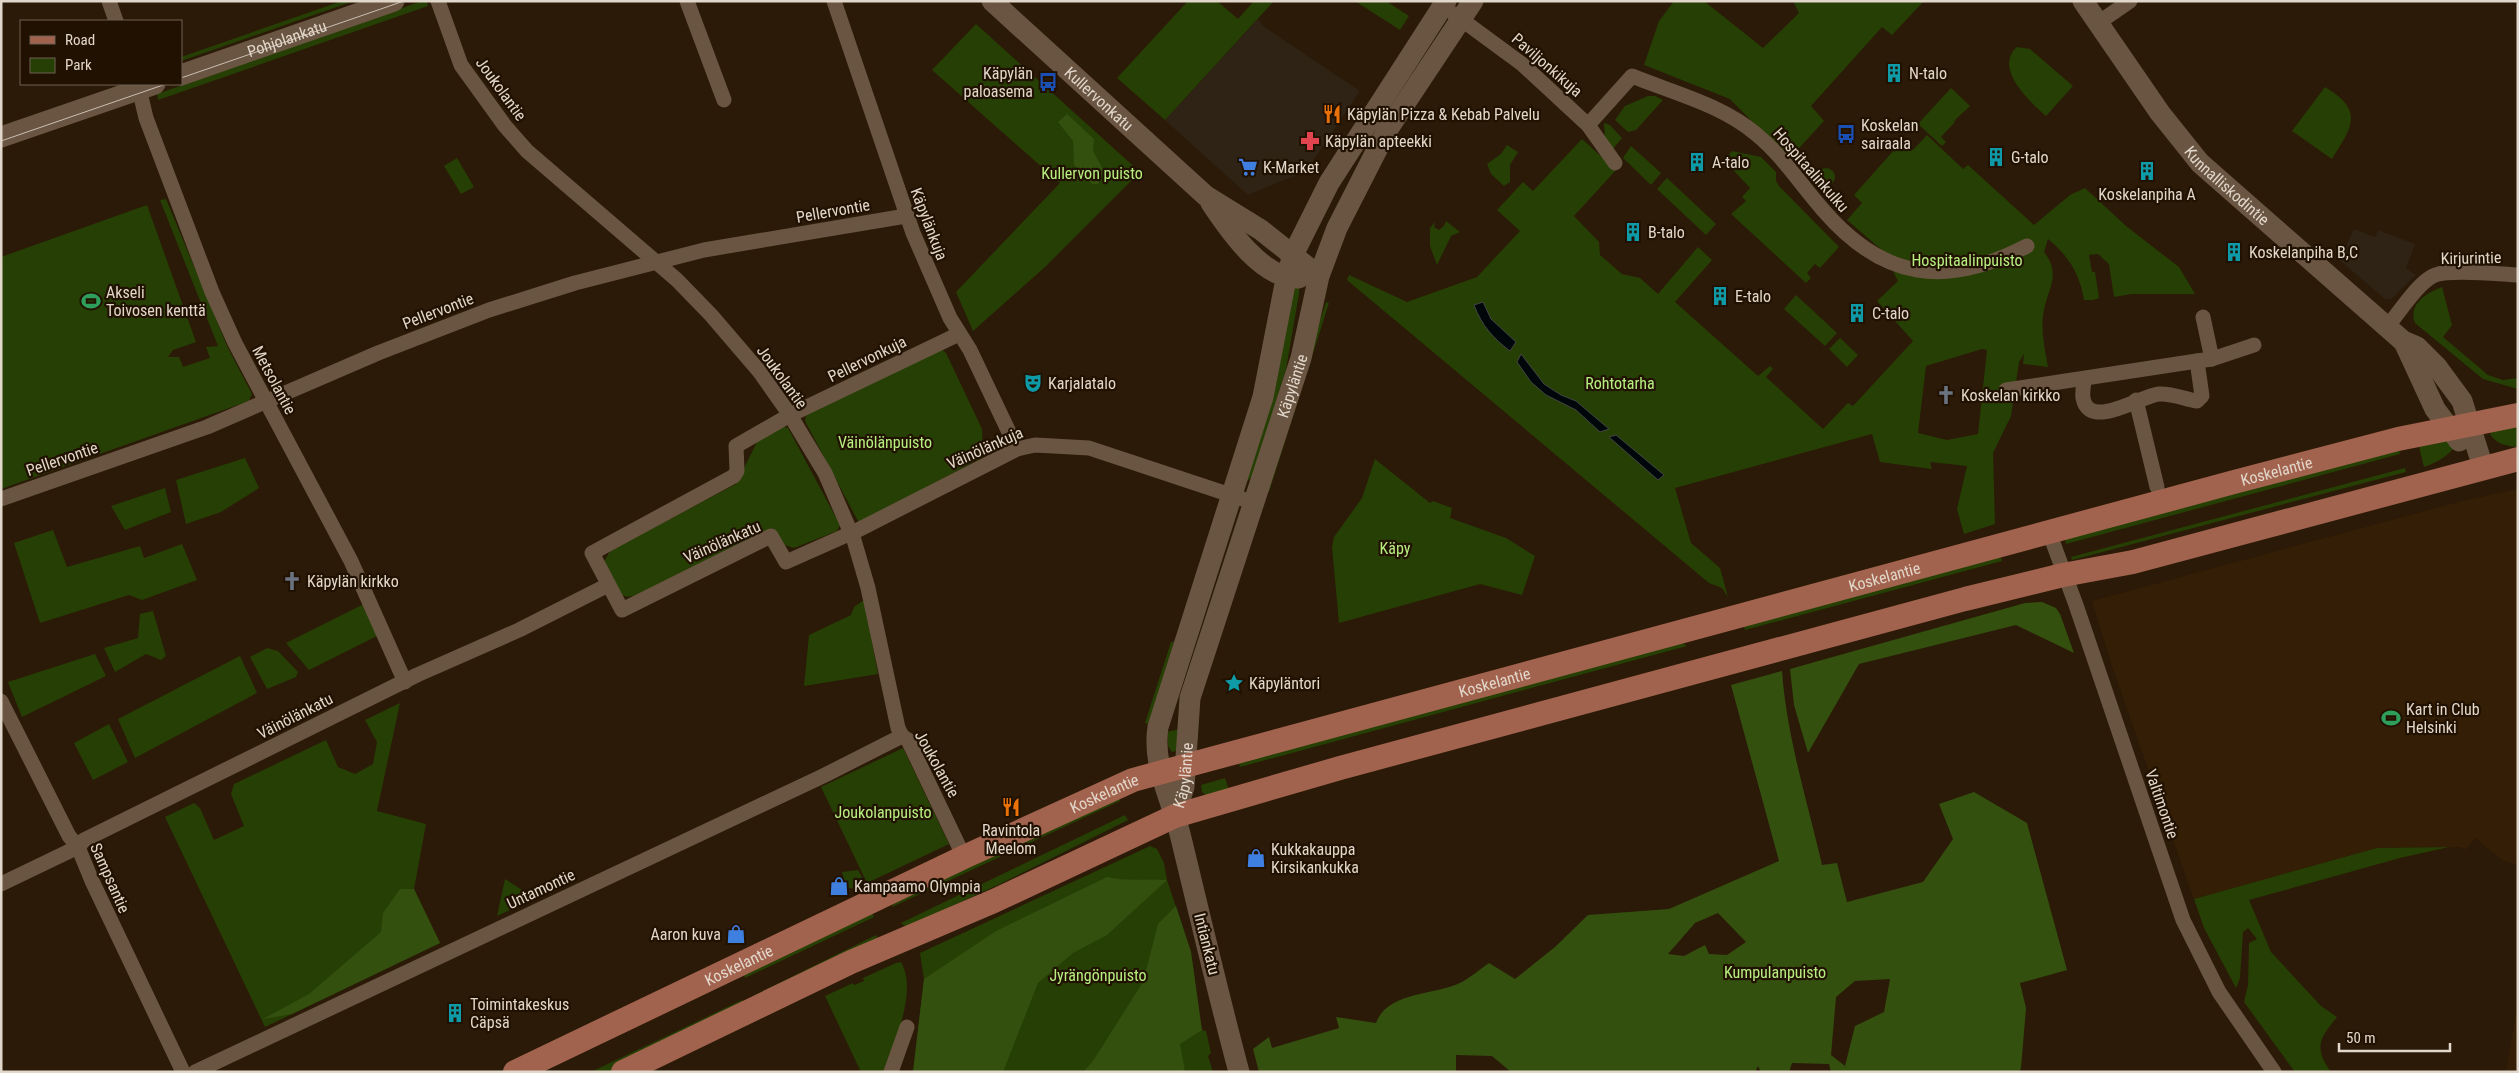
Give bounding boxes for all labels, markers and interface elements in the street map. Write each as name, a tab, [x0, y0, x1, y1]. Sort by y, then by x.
street label: Pohjolankatu	[245, 16, 329, 61]
legend	[20, 20, 182, 85]
street label: Paviljonkikuja	[1508, 29, 1586, 101]
text: Road	[65, 31, 95, 49]
street label: Joukolantie	[472, 54, 530, 124]
text: Park	[65, 56, 92, 74]
building icon: N-talo	[1883, 62, 1905, 84]
street label: Kullervonkatu	[1061, 63, 1137, 135]
place label: Käpylän paloasema	[964, 64, 1033, 101]
place label: N-talo	[1909, 64, 1947, 83]
bus stop icon: Käpylän paloasema	[1037, 71, 1059, 93]
restaurant icon: Käpylän Pizza & Kebab Palvelu	[1321, 103, 1343, 125]
place label: Käpylän Pizza & Kebab Palvelu	[1347, 105, 1540, 124]
place label: Koskelan sairaala	[1861, 116, 1918, 153]
bus stop icon: Koskelan sairaala	[1835, 123, 1857, 145]
street label: Hospitaalinkulku	[1769, 124, 1853, 216]
pharmacy icon: Käpylän apteekki	[1299, 130, 1321, 152]
place label: Käpylän apteekki	[1325, 132, 1432, 151]
street label: Kunnalliskodintie	[2181, 142, 2273, 229]
building icon: G-talo	[1985, 146, 2007, 168]
place label: G-talo	[2011, 148, 2049, 167]
building icon: A-talo	[1686, 151, 1708, 173]
place label: A-talo	[1712, 153, 1749, 172]
supermarket icon: K-Market	[1237, 156, 1259, 178]
place label: K-Market	[1263, 158, 1319, 177]
building icon: Koskelanpiha A	[2136, 160, 2158, 182]
park label: Kullervon puisto	[1041, 164, 1143, 183]
street label: Käpylänkuja	[906, 185, 952, 263]
place label: Koskelanpiha A	[2098, 185, 2196, 204]
street label: Pellervontie	[795, 195, 871, 227]
building icon: B-talo	[1622, 221, 1644, 243]
place label: B-talo	[1648, 223, 1685, 242]
building icon: Koskelanpiha B,C	[2223, 241, 2245, 263]
place label: Koskelanpiha B,C	[2249, 243, 2358, 262]
street label: Kirjurintie	[2440, 248, 2502, 268]
park label: Hospitaalinpuisto	[1911, 251, 2023, 270]
place label: Akseli Toivosen kenttä	[106, 283, 206, 320]
building icon: E-talo	[1709, 285, 1731, 307]
place label: E-talo	[1735, 287, 1771, 306]
street label: Pellervontie	[400, 289, 476, 333]
sports icon: Akseli Toivosen kenttä	[80, 290, 102, 312]
building icon: C-talo	[1846, 302, 1868, 324]
place label: C-talo	[1872, 304, 1909, 323]
street label: Pellervonkuja	[825, 332, 909, 386]
street label: Joukolantie	[753, 342, 811, 412]
street label: Metsolantie	[248, 343, 300, 417]
street label: Käpyläntie	[1273, 352, 1311, 420]
theatre icon: Karjalatalo	[1022, 372, 1044, 394]
place label: Karjalatalo	[1048, 374, 1116, 393]
park label: Rohtotarha	[1585, 374, 1655, 393]
church icon: Koskelan kirkko	[1935, 384, 1957, 406]
place label: Koskelan kirkko	[1961, 386, 2060, 405]
street label: Väinölänkuja	[944, 423, 1026, 473]
park label: Väinölänpuisto	[838, 433, 932, 452]
street label: Pellervontie	[24, 438, 100, 480]
street label: Koskelantie	[2239, 452, 2314, 489]
street label: Väinölänkatu	[681, 517, 763, 567]
park label: Käpy	[1380, 539, 1411, 558]
street label: Koskelantie	[1847, 558, 1922, 595]
church icon: Käpylän kirkko	[281, 570, 303, 592]
place label: Käpylän kirkko	[307, 572, 399, 591]
street label: Koskelantie	[1457, 663, 1532, 701]
place icon: Käpyläntori	[1223, 672, 1245, 694]
place label: Käpyläntori	[1249, 674, 1320, 693]
street label: Väinölänkatu	[254, 689, 336, 743]
place label: Kart in Club Helsinki	[2406, 700, 2480, 737]
sports icon: Kart in Club Helsinki	[2380, 707, 2402, 729]
street label: Joukolantie	[911, 727, 963, 801]
street label: Käpyläntie	[1169, 742, 1196, 810]
street label: Valtimontie	[2141, 767, 2183, 841]
street label: Koskelantie	[1067, 769, 1140, 817]
restaurant icon: Ravintola Meelom	[1000, 796, 1022, 818]
park label: Joukolanpuisto	[834, 803, 932, 822]
place label: Ravintola Meelom	[982, 821, 1040, 858]
street label: Sampsantie	[86, 840, 134, 916]
place label: Kukkakauppa Kirsikankukka	[1271, 840, 1359, 877]
shop icon: Kukkakauppa Kirsikankukka	[1245, 847, 1267, 869]
street label: Untamontie	[504, 865, 578, 913]
shop icon: Kampaamo Olympia	[828, 875, 850, 897]
place label: Kampaamo Olympia	[854, 877, 981, 896]
street label: Intiankatu	[1190, 911, 1224, 977]
shop icon: Aaron kuva	[725, 923, 747, 945]
place label: Aaron kuva	[651, 925, 721, 944]
street label: Koskelantie	[701, 940, 776, 989]
park label: Kumpulanpuisto	[1724, 963, 1826, 982]
park label: Jyrängönpuisto	[1049, 966, 1147, 985]
place label: Toimintakeskus Cäpsä	[470, 995, 569, 1032]
building icon: Toimintakeskus Cäpsä	[444, 1002, 466, 1024]
scale bar	[2339, 1020, 2450, 1052]
text: 50 m	[2346, 1029, 2376, 1047]

